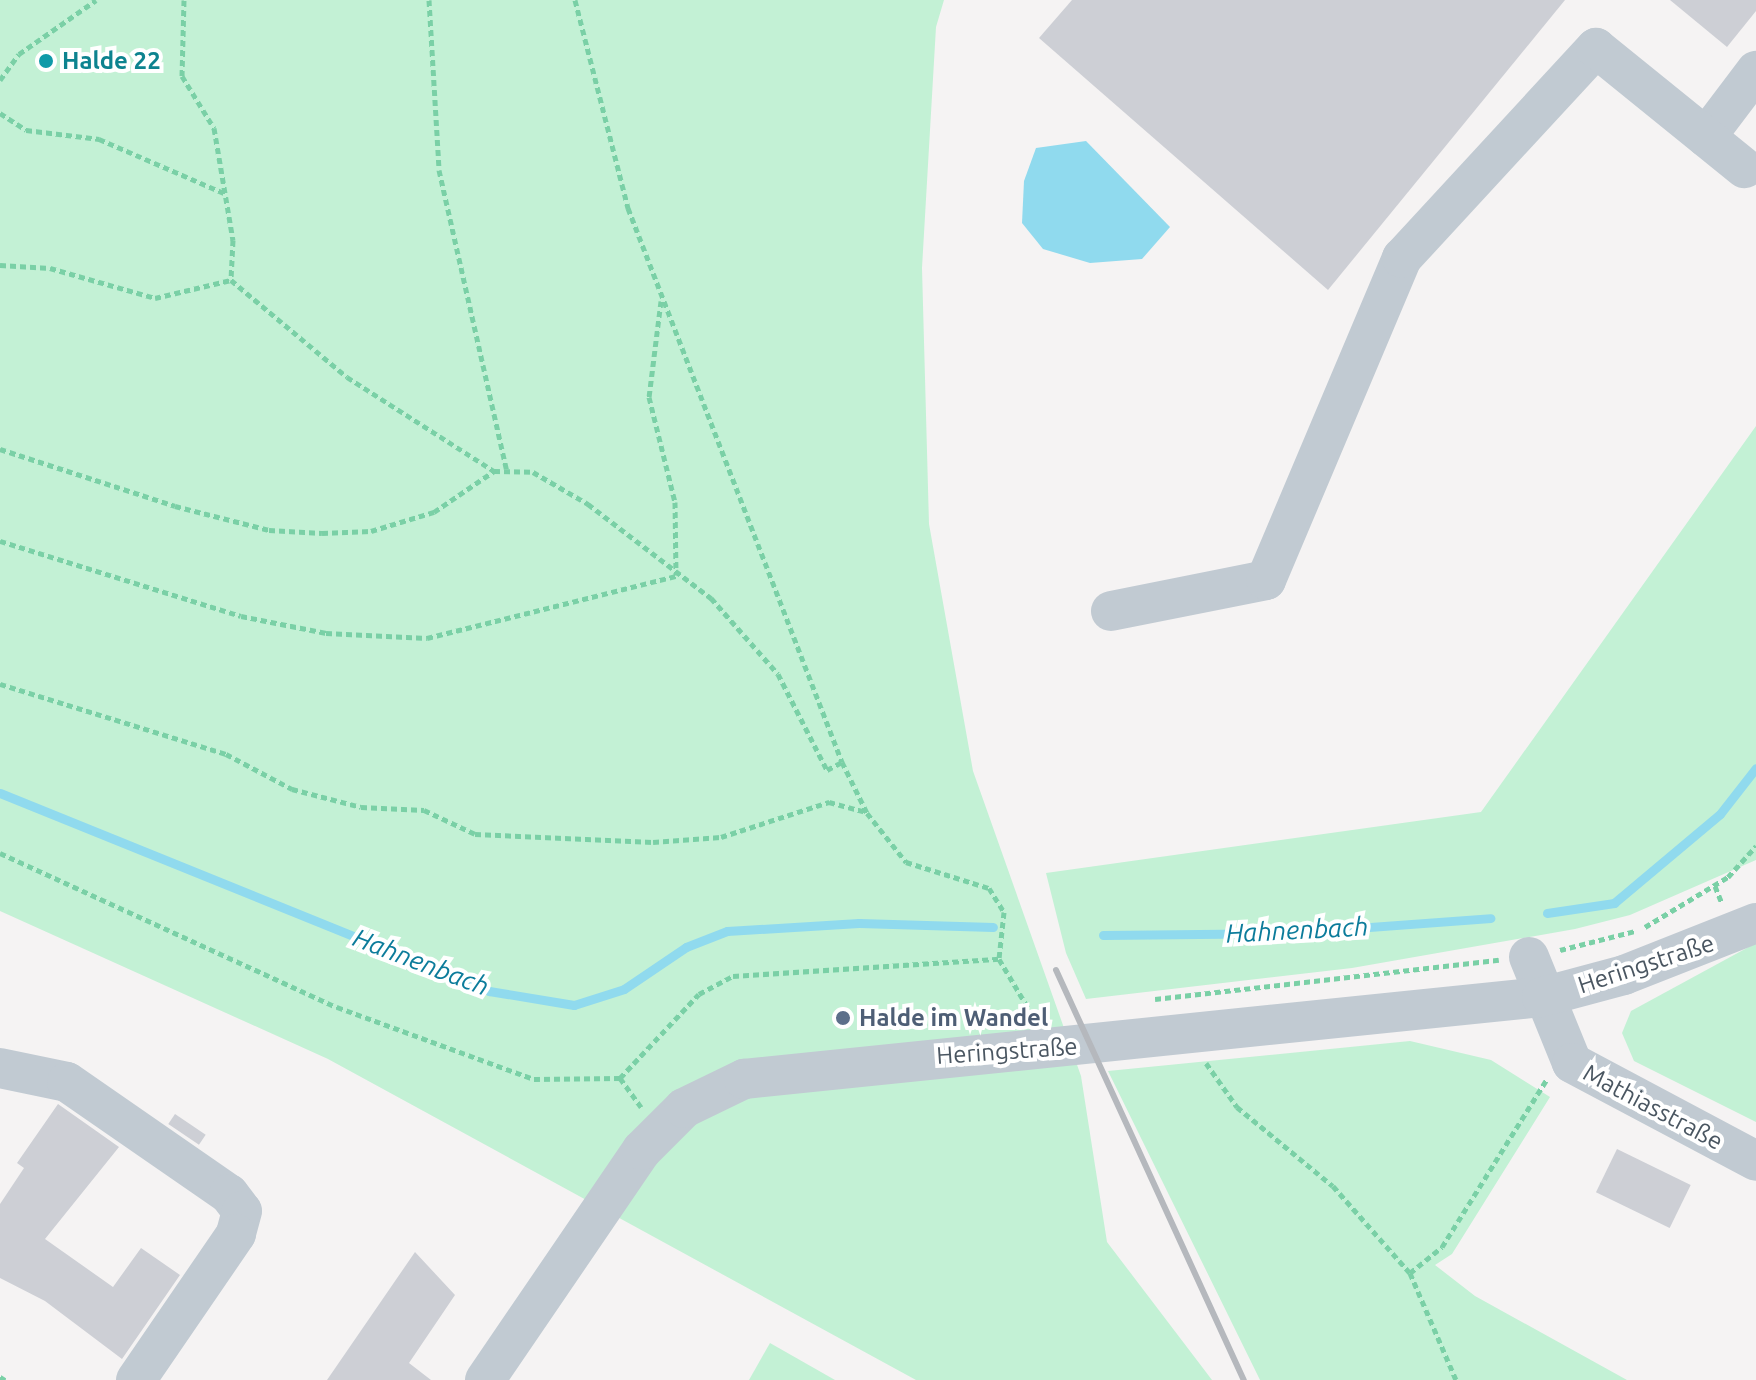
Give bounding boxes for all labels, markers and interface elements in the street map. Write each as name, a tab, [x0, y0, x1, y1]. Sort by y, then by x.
place label: Halde 22	[62, 47, 161, 75]
marker: Halde 22	[37, 52, 55, 70]
water label: Hahnenbach	[1225, 911, 1369, 949]
water label: Hahnenbach	[349, 922, 493, 1002]
street label: Heringstraße	[1574, 928, 1718, 1000]
place label: Halde im Wandel	[859, 1004, 1048, 1032]
marker: Halde im Wandel	[834, 1009, 852, 1027]
street label: Heringstraße	[935, 1032, 1079, 1070]
street label: Mathiasstraße	[1578, 1058, 1728, 1156]

